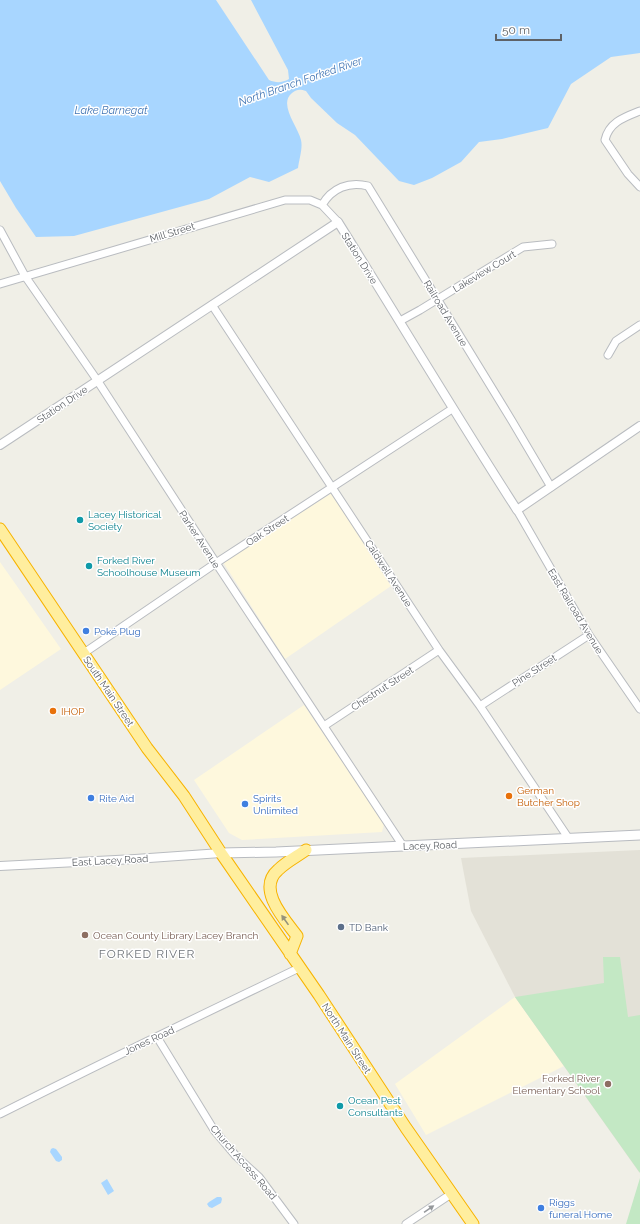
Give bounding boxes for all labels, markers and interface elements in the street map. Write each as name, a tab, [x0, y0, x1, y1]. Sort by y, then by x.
scale bar	[496, 16, 561, 42]
text: 50 m	[502, 23, 530, 37]
water label: North Branch Forked River	[237, 54, 365, 109]
water label: Lake Barnegat	[75, 104, 148, 117]
street label: Mill Street	[148, 220, 197, 245]
street label: Station Drive	[339, 231, 380, 286]
street label: Lakeview Court	[451, 248, 518, 295]
street label: Railroad Avenue	[422, 278, 470, 348]
street label: Station Drive	[35, 383, 90, 425]
street label: Parker Avenue	[177, 508, 222, 570]
place label: Lacey Historical Society	[88, 509, 161, 532]
street label: Oak Street	[244, 512, 291, 548]
marker: Lacey Historical Society	[75, 515, 85, 525]
street label: Caldwell Avenue	[363, 538, 414, 609]
place label: Forked River Schoolhouse Museum	[97, 555, 201, 578]
marker: Forked River Schoolhouse Museum	[84, 561, 94, 571]
street label: East Railroad Avenue	[546, 567, 605, 656]
marker: Poké Plug	[81, 626, 91, 636]
place label: Poké Plug	[94, 626, 141, 637]
street label: Pine Street	[510, 652, 559, 689]
street label: South Main Street	[81, 654, 136, 729]
street label: Chestnut Street	[349, 664, 416, 713]
marker: IHOP	[48, 706, 58, 716]
place label: IHOP	[61, 706, 85, 717]
place label: German Butcher Shop	[517, 785, 580, 808]
marker: German Butcher Shop	[504, 791, 514, 801]
marker: Rite Aid	[86, 793, 96, 803]
place label: Rite Aid	[99, 793, 134, 804]
place label: Spirits Unlimited	[253, 793, 298, 816]
marker: Spirits Unlimited	[240, 799, 250, 809]
street label: Lacey Road	[403, 839, 457, 852]
street label: East Lacey Road	[72, 853, 148, 868]
one-way arrow	[281, 915, 289, 925]
marker: TD Bank	[336, 922, 346, 932]
place label: TD Bank	[349, 922, 389, 933]
marker: Ocean County Library Lacey Branch	[80, 930, 90, 940]
place label: Ocean County Library Lacey Branch	[93, 930, 259, 941]
district label: FORKED RIVER	[99, 947, 195, 961]
street label: North Main Street	[320, 1001, 374, 1076]
street label: Jones Road	[123, 1024, 176, 1057]
place label: Forked River Elementary School	[512, 1073, 600, 1096]
marker: Forked River Elementary School	[603, 1079, 613, 1089]
place label: Ocean Pest Consultants	[348, 1095, 403, 1118]
marker: Ocean Pest Consultants	[335, 1101, 345, 1111]
street label: Church Access Road	[208, 1123, 279, 1202]
place label: Riggs funeral Home	[549, 1197, 612, 1220]
marker: Riggs funeral Home	[536, 1203, 546, 1213]
one-way arrow	[423, 1205, 434, 1213]

